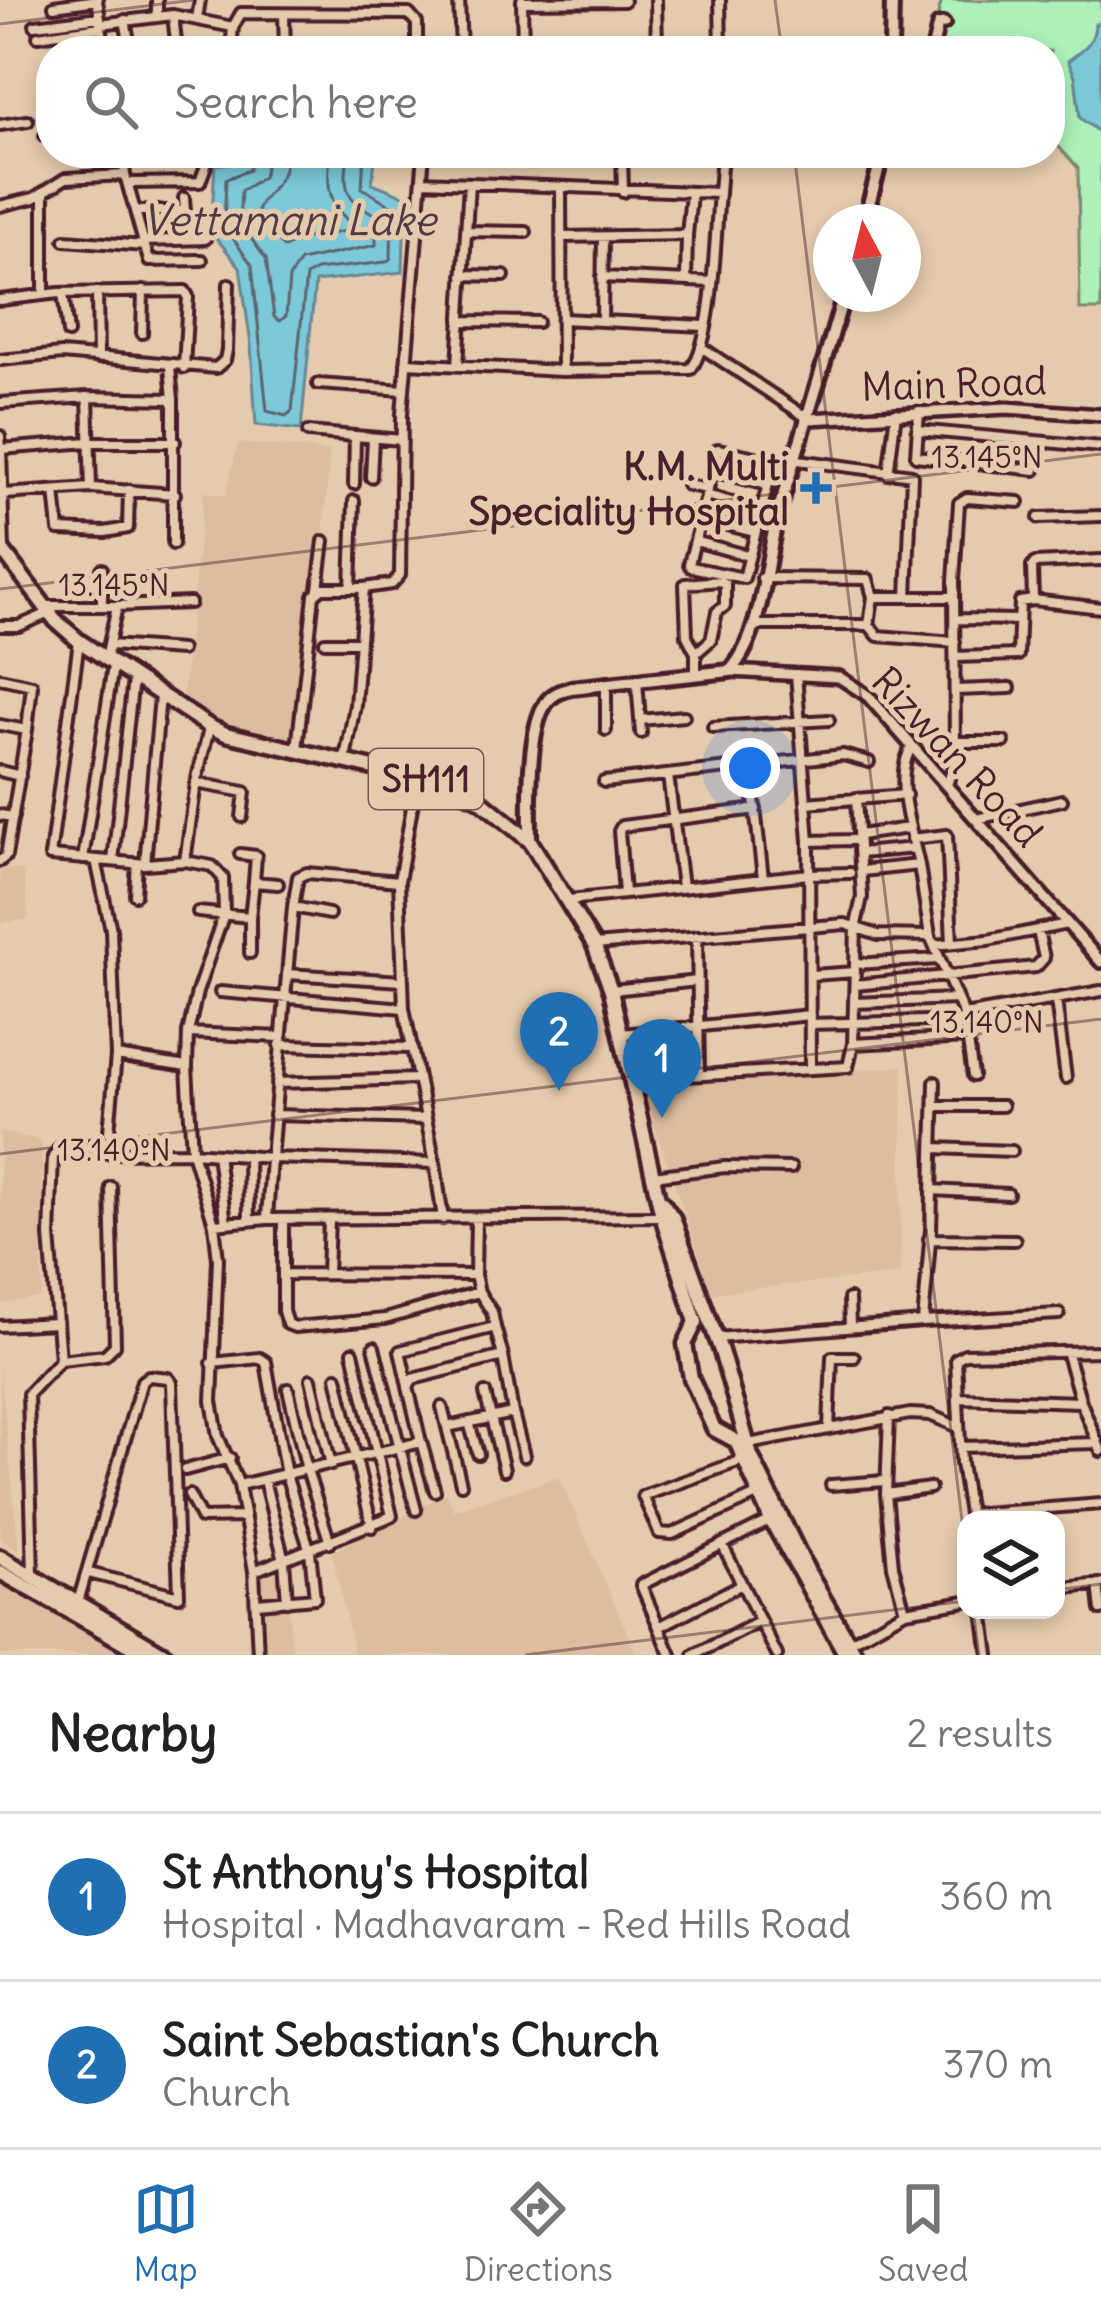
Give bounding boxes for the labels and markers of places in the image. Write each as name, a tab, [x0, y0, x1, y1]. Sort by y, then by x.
place label: K.M. Multi Speciality Hospital	[468, 442, 789, 536]
marker: K.M. Multi Speciality Hospital	[800, 472, 832, 504]
pin: 2	[520, 992, 598, 1091]
pin: 1	[623, 1019, 701, 1118]

